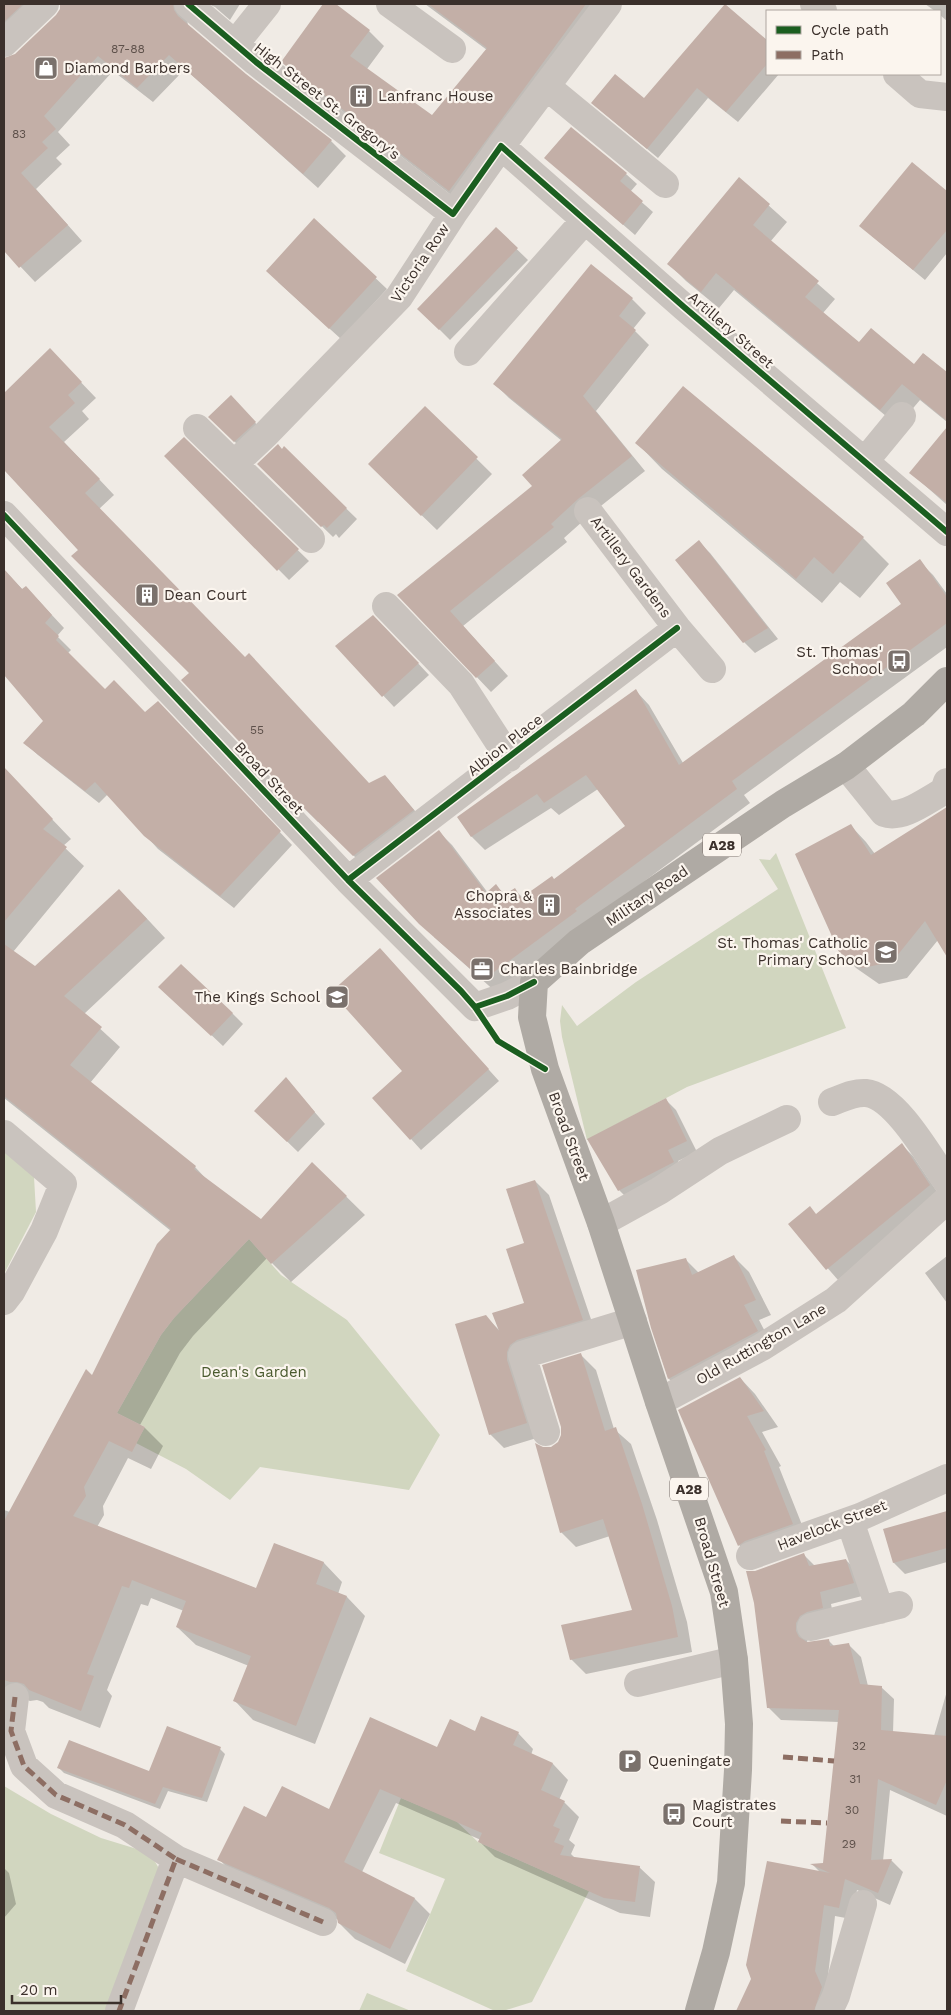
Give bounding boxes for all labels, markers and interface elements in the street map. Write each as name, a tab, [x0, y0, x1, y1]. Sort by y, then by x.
legend	[766, 10, 941, 75]
text: Cycle path	[811, 21, 889, 39]
street label: High Street St. Gregory's	[250, 38, 404, 164]
house number: 87-88	[111, 42, 145, 56]
text: Path	[811, 46, 844, 64]
shop icon: Diamond Barbers	[33, 55, 59, 81]
place label: Diamond Barbers	[64, 59, 191, 77]
building icon: Lanfranc House	[348, 83, 374, 109]
place label: Lanfranc House	[378, 87, 493, 105]
house number: 83	[12, 127, 26, 141]
street label: Victoria Row	[387, 220, 453, 306]
street label: Artillery Street	[685, 288, 778, 372]
street label: Artillery Gardens	[587, 513, 675, 622]
building icon: Dean Court	[134, 582, 160, 608]
place label: Dean Court	[164, 586, 248, 604]
place label: St. Thomas' School	[796, 643, 882, 678]
bus stop icon: St. Thomas' School	[886, 648, 912, 674]
street label: Albion Place	[464, 710, 546, 780]
house number: 55	[250, 723, 264, 737]
street label: Broad Street	[231, 738, 308, 819]
road number: A28	[703, 834, 741, 856]
street label: Military Road	[602, 862, 692, 930]
place label: Chopra & Associates	[454, 887, 533, 922]
building icon: Chopra & Associates	[536, 892, 562, 918]
place label: St. Thomas' Catholic Primary School	[717, 934, 868, 969]
school or university icon: St. Thomas' Catholic Primary School	[873, 939, 899, 965]
office icon: Charles Bainbridge	[469, 956, 495, 982]
place label: Charles Bainbridge	[500, 960, 638, 978]
school or university icon: The Kings School	[324, 984, 350, 1010]
place label: The Kings School	[194, 988, 320, 1006]
street label: Broad Street	[545, 1089, 594, 1183]
street label: Old Ruttington Lane	[693, 1299, 829, 1389]
park label: Dean's Garden	[201, 1363, 307, 1381]
road number: A28	[670, 1478, 708, 1500]
street label: Havelock Street	[775, 1496, 890, 1554]
street label: Broad Street	[691, 1515, 734, 1610]
house number: 32	[852, 1739, 866, 1753]
parking icon: Queningate	[617, 1748, 643, 1774]
place label: Queningate	[648, 1752, 731, 1770]
house number: 31	[849, 1772, 861, 1786]
place label: Magistrates Court	[692, 1796, 776, 1831]
bus stop icon: Magistrates Court	[661, 1801, 687, 1827]
house number: 30	[845, 1803, 859, 1817]
house number: 29	[842, 1837, 856, 1851]
scale bar	[12, 1972, 121, 2004]
text: 20 m	[20, 1981, 58, 1999]

